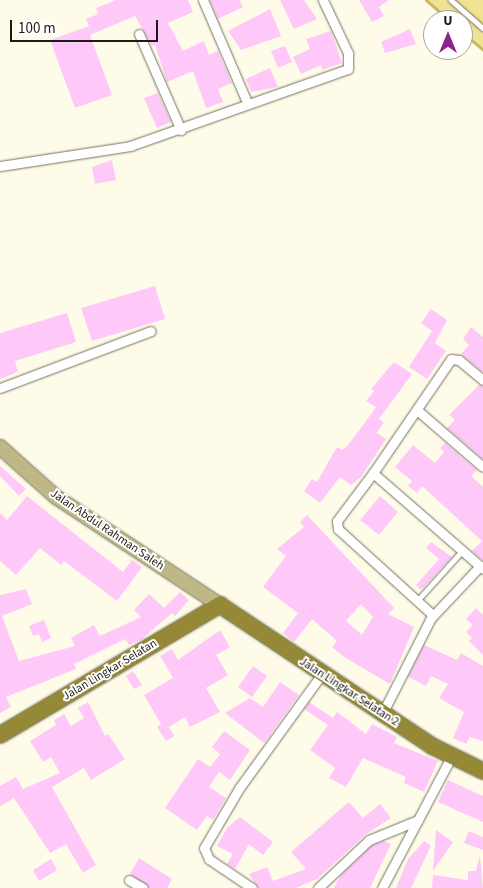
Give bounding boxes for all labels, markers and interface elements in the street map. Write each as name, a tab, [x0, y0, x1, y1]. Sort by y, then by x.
scale bar	[12, 10, 160, 42]
north arrow	[423, 10, 473, 60]
text: U	[443, 11, 453, 31]
text: 100 m	[18, 18, 56, 39]
street label: Jalan Abdul Rahman Saleh	[47, 487, 167, 573]
street label: Jalan Lingkar Selatan	[60, 636, 160, 704]
street label: Jalan Lingkar Selatan 2	[297, 654, 401, 730]

